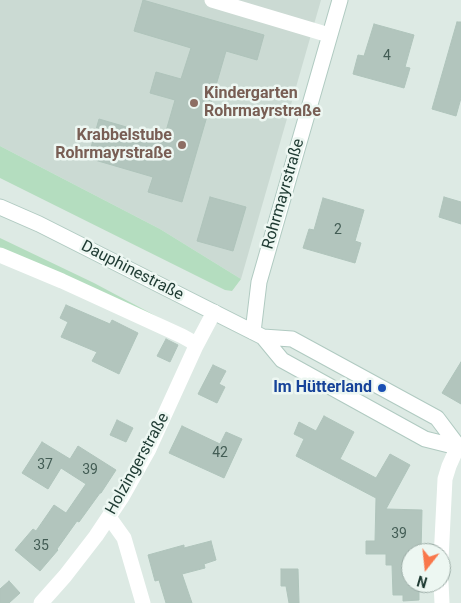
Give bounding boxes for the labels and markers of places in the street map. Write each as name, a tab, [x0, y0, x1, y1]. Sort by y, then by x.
place label: Kindergarten Rohrmayrstraße	[204, 84, 321, 122]
marker: Kindergarten Rohrmayrstraße	[188, 97, 200, 109]
place label: Krabbelstube Rohrmayrstraße	[55, 126, 172, 164]
marker: Krabbelstube Rohrmayrstraße	[176, 139, 188, 151]
place label: Im Hütterland	[273, 378, 372, 398]
marker: Im Hütterland	[376, 382, 388, 394]

